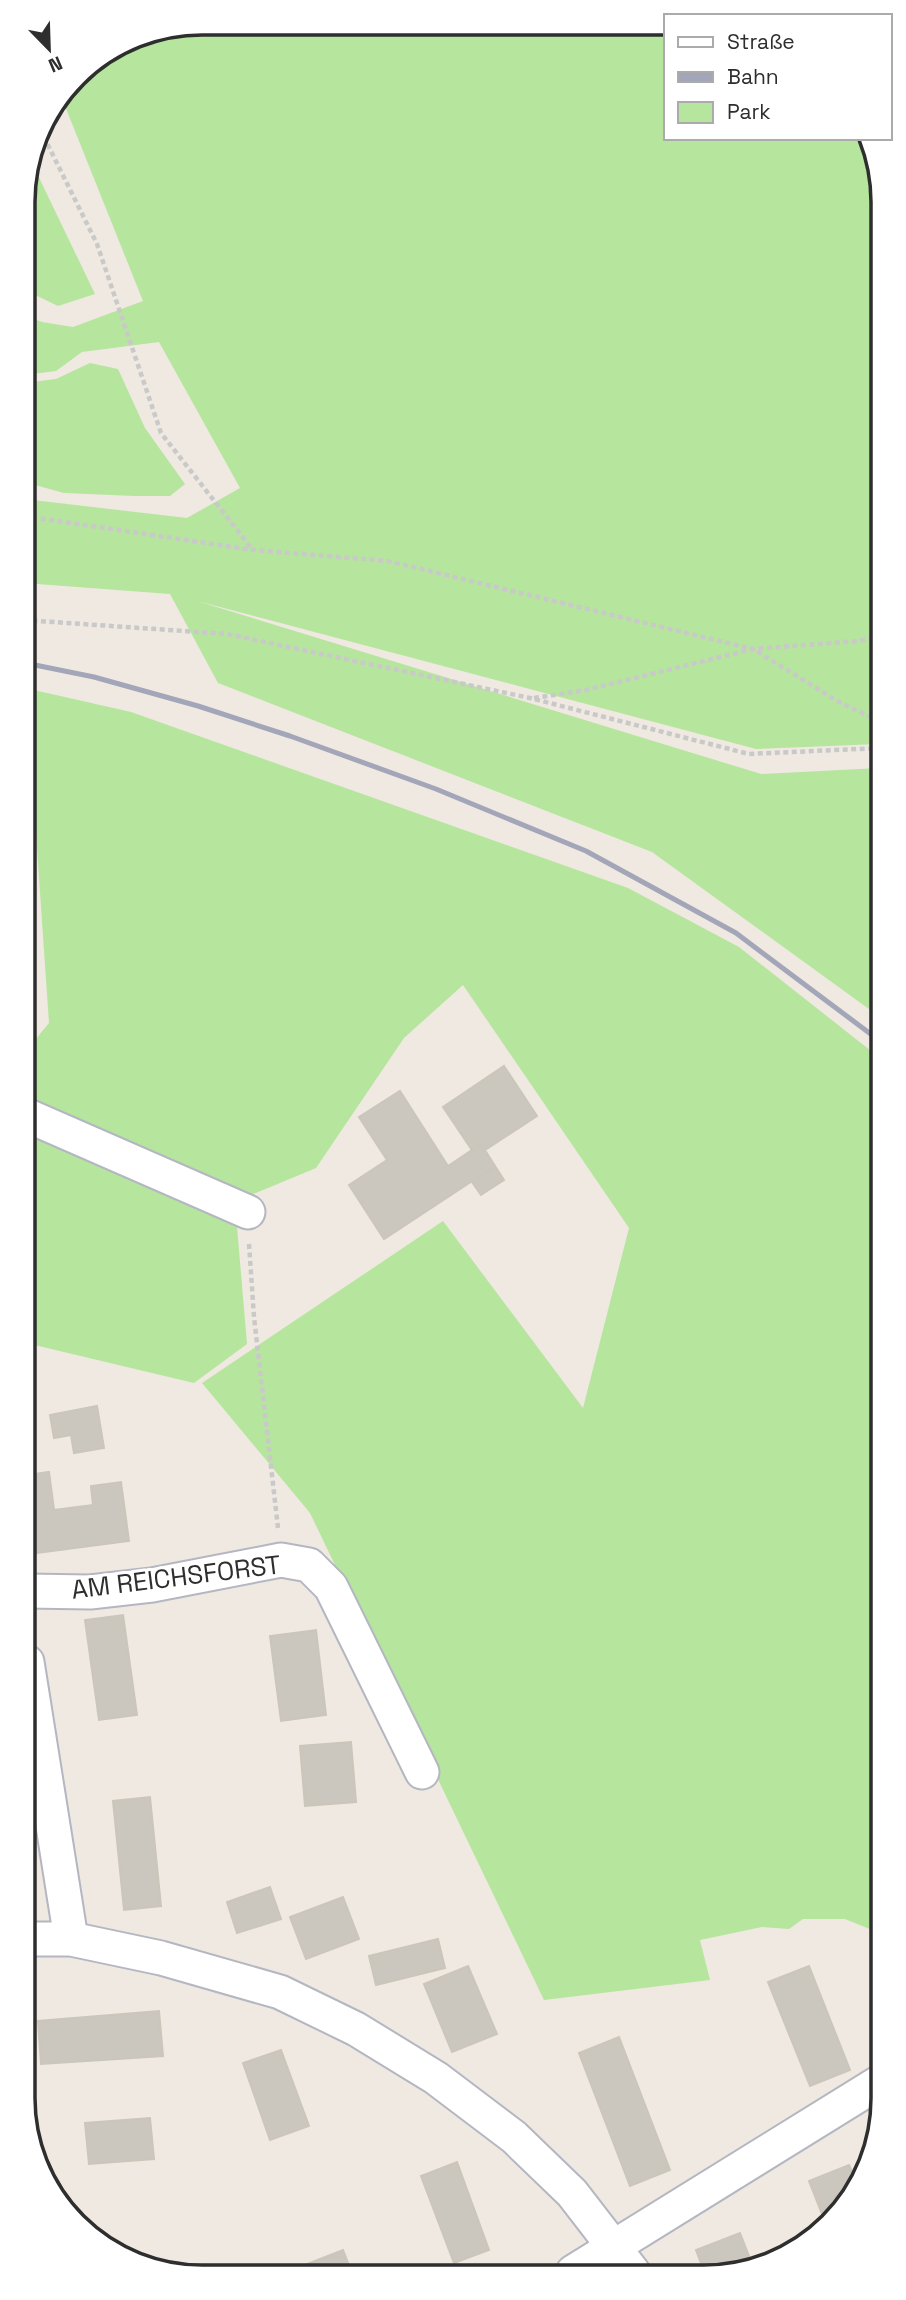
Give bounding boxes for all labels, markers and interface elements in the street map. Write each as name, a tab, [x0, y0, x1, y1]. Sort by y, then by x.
north arrow	[14, 14, 84, 84]
legend	[664, 14, 892, 140]
text: Straße	[727, 28, 795, 55]
text: N	[45, 50, 66, 78]
text: Bahn	[727, 63, 779, 90]
text: Park	[727, 98, 771, 125]
street label: AM REICHSFORST	[69, 1547, 283, 1607]

